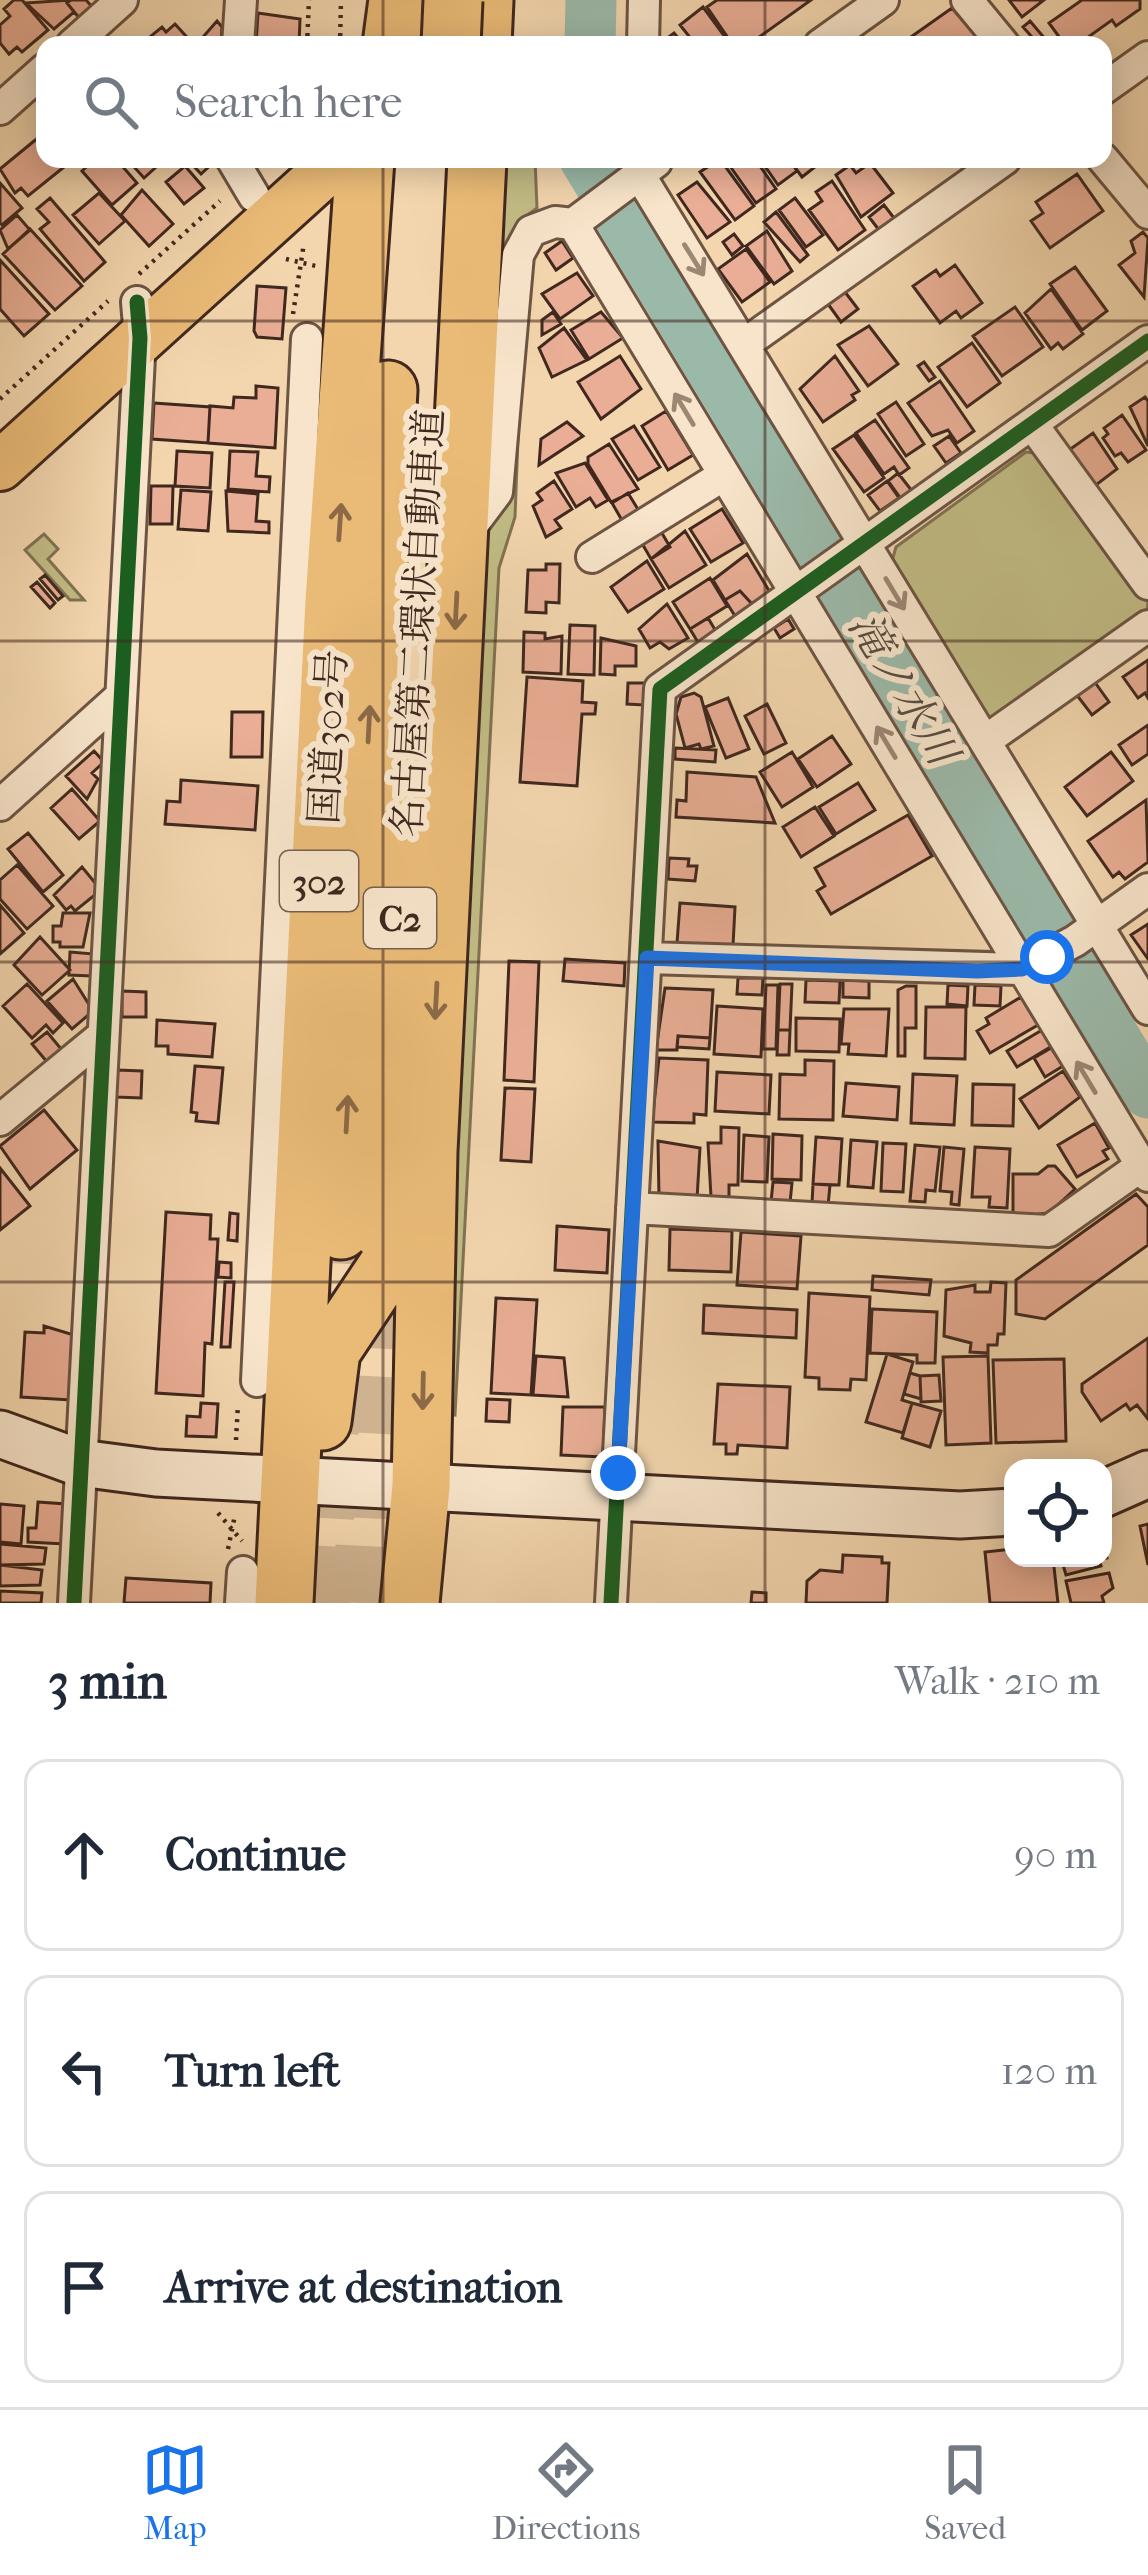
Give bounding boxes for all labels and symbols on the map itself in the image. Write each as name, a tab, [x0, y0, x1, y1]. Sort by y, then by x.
one-way arrow	[681, 242, 706, 276]
one-way arrow	[671, 392, 695, 427]
street label: 名古屋第二環状自動車道	[384, 408, 452, 838]
one-way arrow	[328, 503, 351, 542]
one-way arrow	[883, 576, 907, 610]
one-way arrow	[444, 591, 467, 630]
water label: 滝ノ水川	[838, 604, 969, 777]
street label: 国道302号	[300, 649, 356, 825]
one-way arrow	[358, 705, 381, 744]
one-way arrow	[873, 725, 897, 760]
road number: 302	[280, 851, 358, 911]
road number: C2	[364, 888, 436, 948]
route start	[1020, 930, 1074, 984]
one-way arrow	[424, 981, 447, 1020]
one-way arrow	[1074, 1060, 1098, 1094]
one-way arrow	[336, 1095, 359, 1134]
one-way arrow	[411, 1371, 434, 1410]
route end	[591, 1446, 645, 1500]

